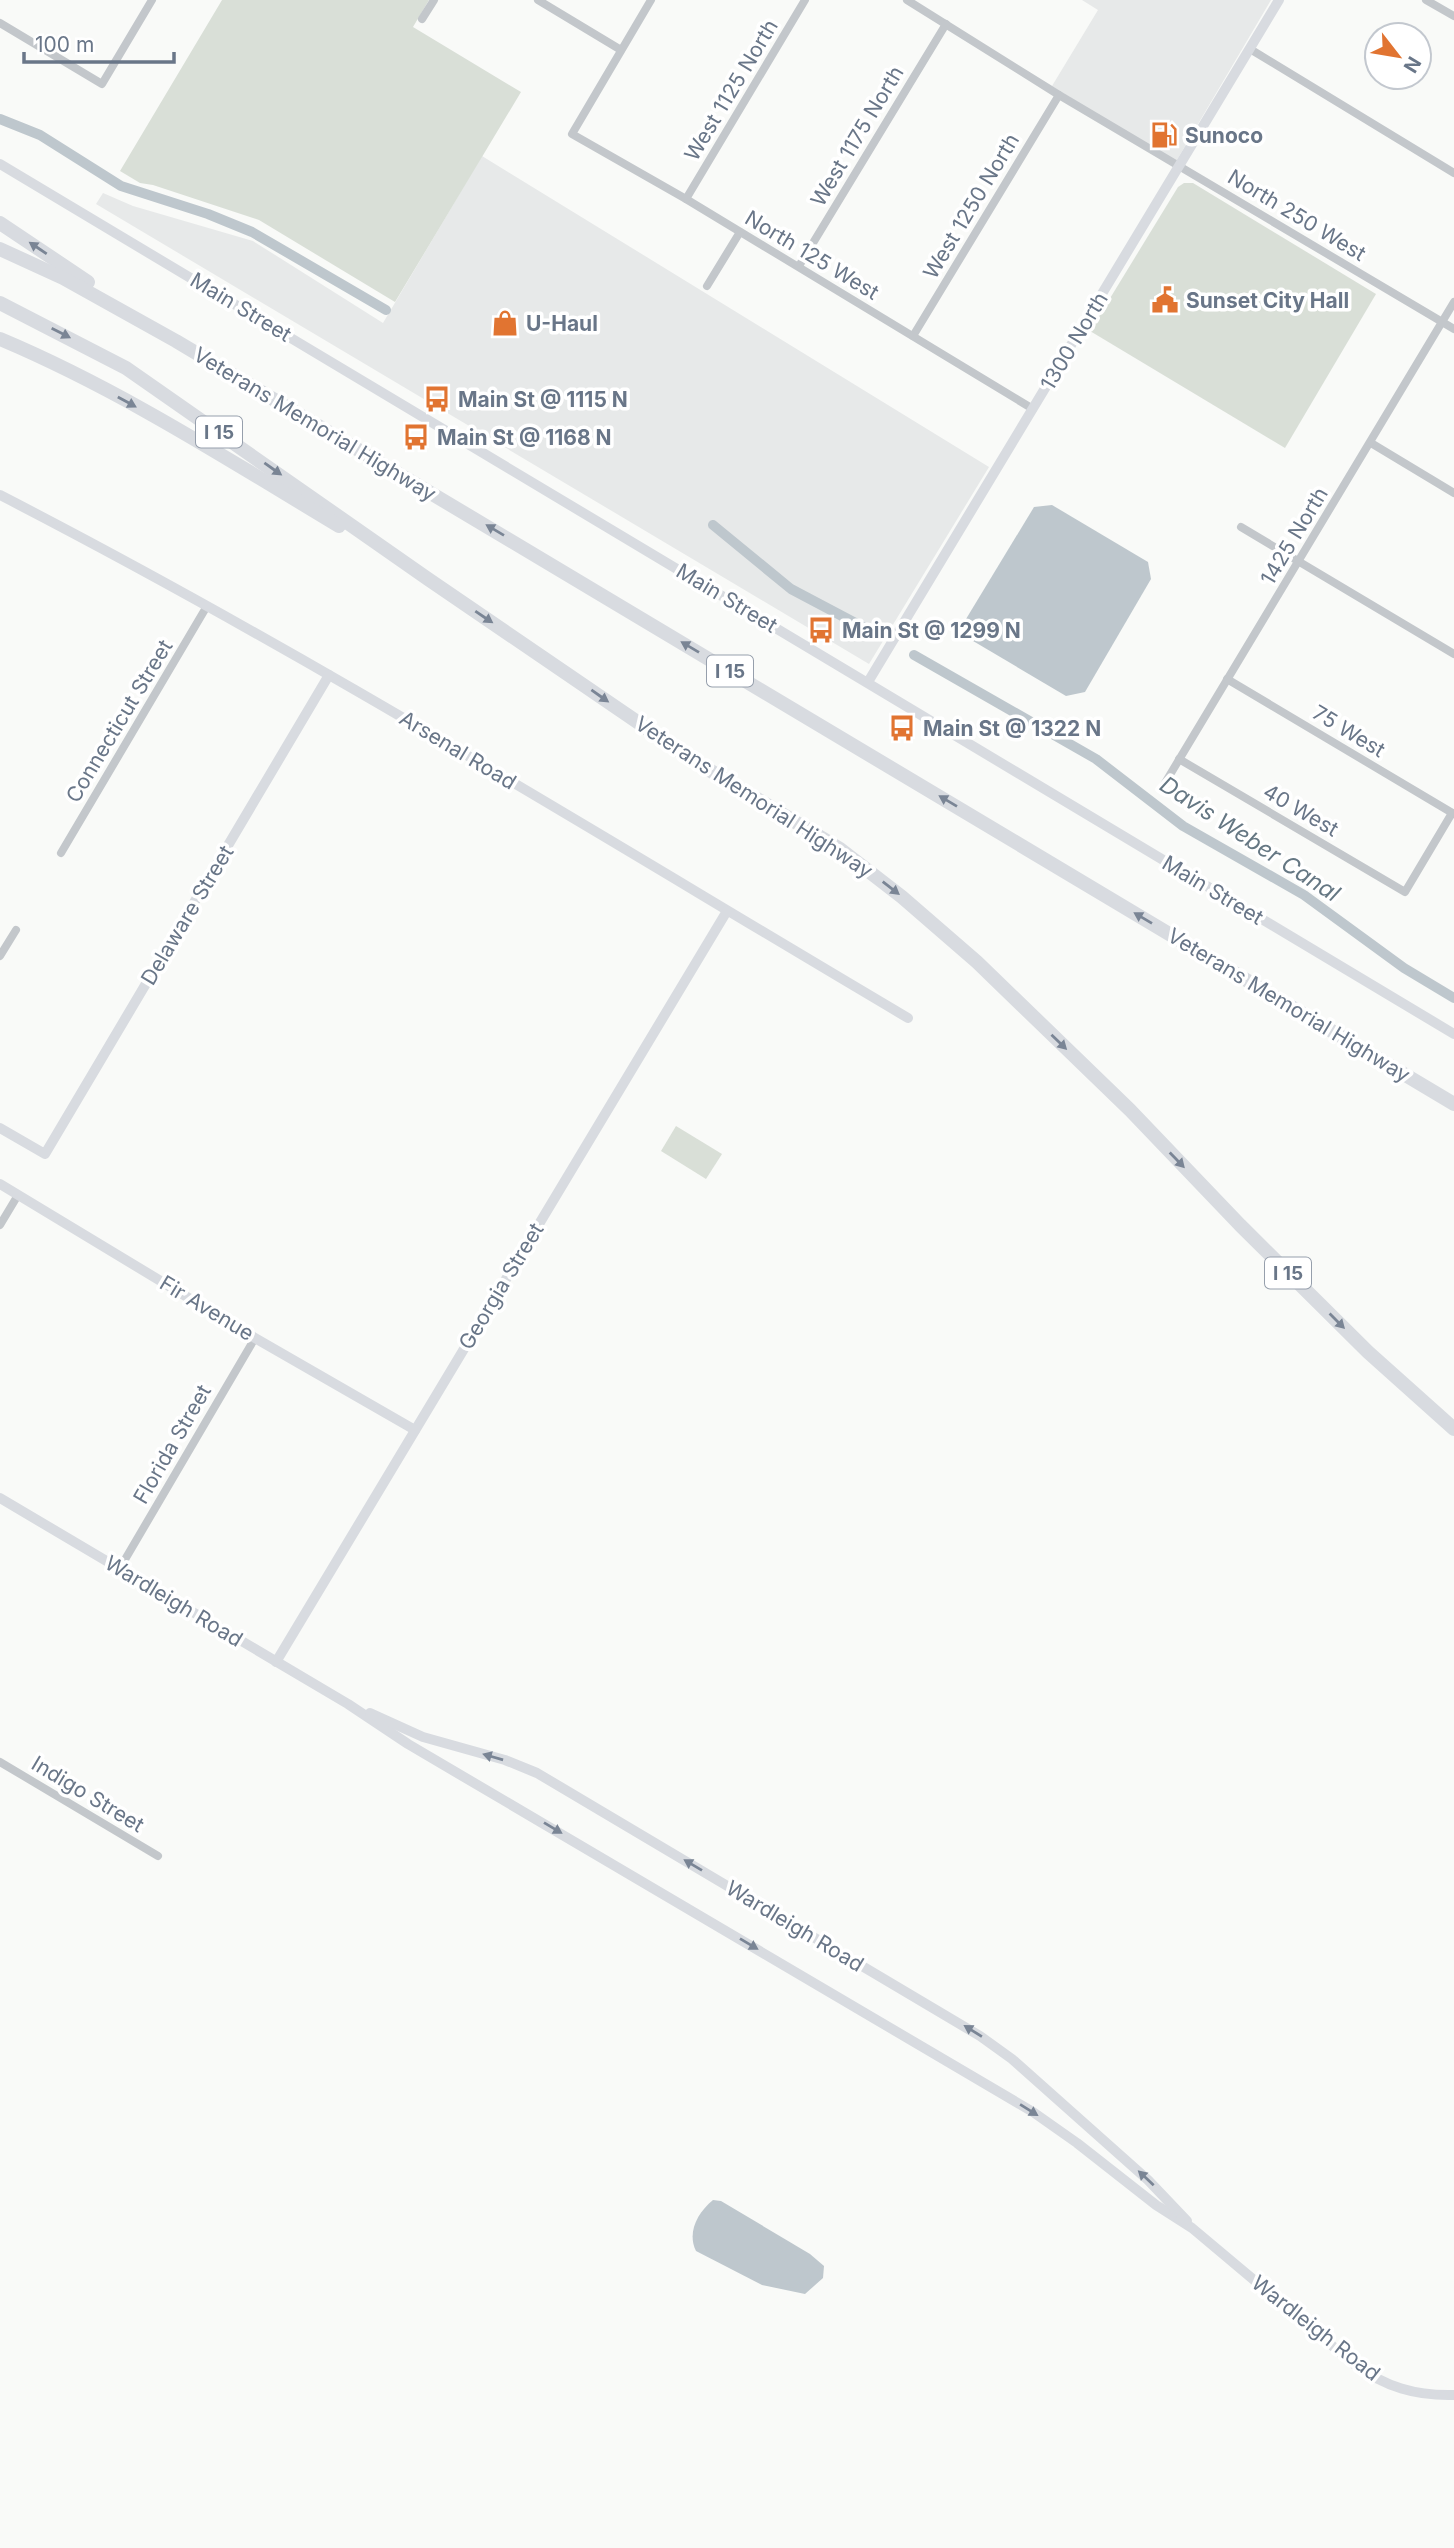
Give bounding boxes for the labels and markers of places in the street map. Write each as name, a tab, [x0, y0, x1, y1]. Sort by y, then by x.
fuel station icon: Sunoco	[1149, 120, 1179, 150]
place label: Sunoco	[1185, 123, 1263, 148]
public building icon: Sunset City Hall	[1150, 285, 1180, 315]
place label: Sunset City Hall	[1186, 288, 1349, 313]
shop icon: U-Haul	[490, 308, 520, 338]
place label: U-Haul	[526, 311, 598, 336]
bus stop icon: Main St @ 1115 N	[422, 384, 452, 414]
place label: Main St @ 1115 N	[458, 387, 628, 412]
bus stop icon: Main St @ 1168 N	[401, 422, 431, 452]
place label: Main St @ 1168 N	[437, 425, 612, 450]
bus stop icon: Main St @ 1299 N	[806, 615, 836, 645]
place label: Main St @ 1299 N	[842, 618, 1021, 643]
bus stop icon: Main St @ 1322 N	[887, 713, 917, 743]
place label: Main St @ 1322 N	[923, 716, 1101, 741]

